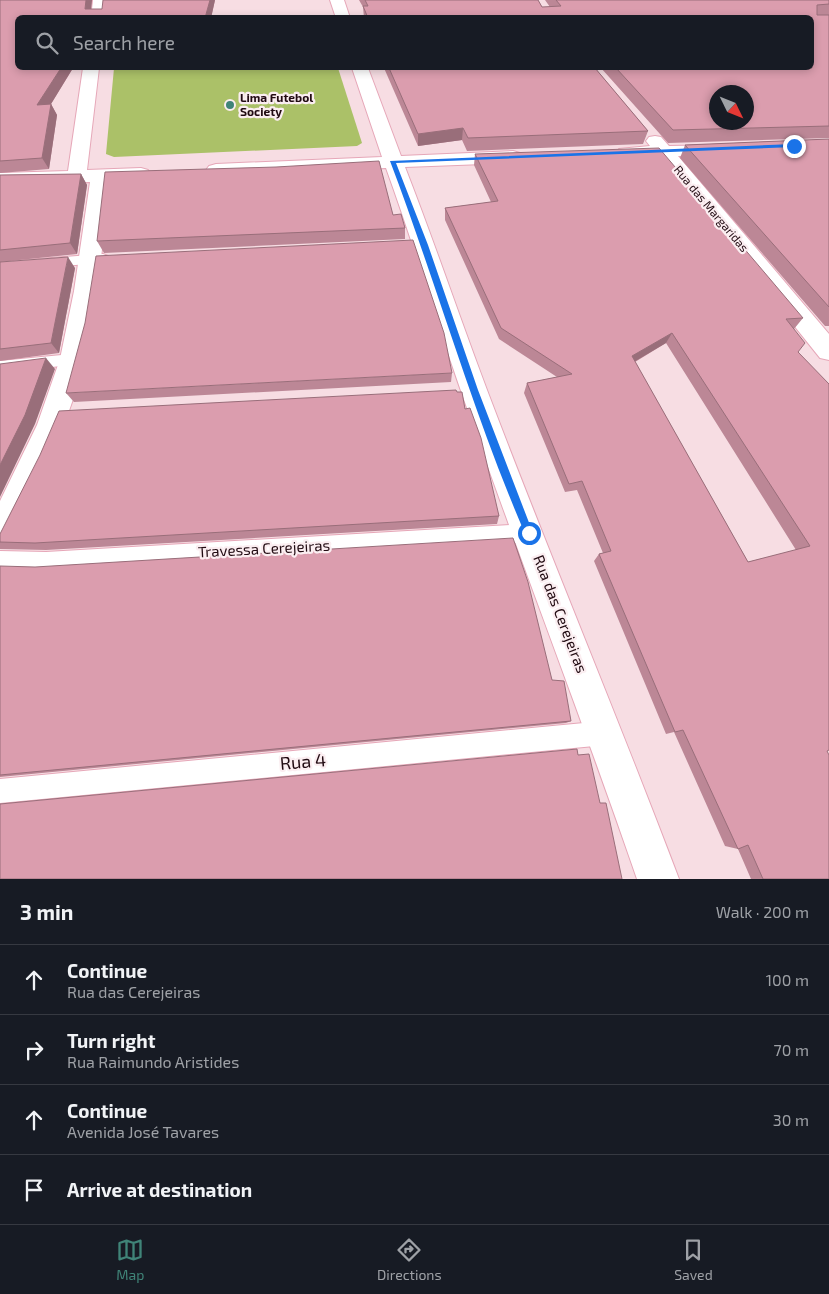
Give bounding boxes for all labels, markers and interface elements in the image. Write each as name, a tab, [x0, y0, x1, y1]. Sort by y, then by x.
search box	[15, 15, 814, 70]
icon: search	[33, 29, 61, 57]
text: Search here	[73, 31, 175, 54]
north arrow	[709, 85, 754, 130]
place label: Lima Futebol Society	[240, 90, 313, 119]
marker: Lima Futebol Society	[224, 99, 236, 111]
route end	[783, 135, 806, 158]
street label: Rua das Margaridas	[672, 162, 752, 254]
route start	[518, 522, 541, 545]
street label: Travessa Cerejeiras	[197, 536, 330, 561]
street label: Rua das Cerejeiras	[529, 552, 592, 676]
street label: Rua 4	[279, 748, 327, 774]
text: 3 min	[20, 899, 73, 924]
text: Walk · 200 m	[716, 902, 809, 921]
text: Continue	[67, 959, 147, 982]
icon: ahead	[20, 966, 48, 994]
text: 100 m	[766, 970, 809, 989]
text: Rua das Cerejeiras	[67, 982, 200, 1001]
text: Turn right	[67, 1029, 155, 1052]
icon: right	[20, 1036, 48, 1064]
text: 70 m	[774, 1040, 809, 1059]
text: Rua Raimundo Aristides	[67, 1052, 239, 1071]
text: Continue	[67, 1099, 147, 1122]
icon: ahead	[20, 1106, 48, 1134]
text: 30 m	[773, 1110, 809, 1129]
text: Avenida José Tavares	[67, 1122, 219, 1141]
icon: arrive	[20, 1176, 48, 1204]
text: Arrive at destination	[67, 1178, 252, 1201]
tab: Map	[116, 1236, 144, 1283]
tab: Directions	[377, 1236, 442, 1283]
tab: Saved	[674, 1236, 713, 1283]

